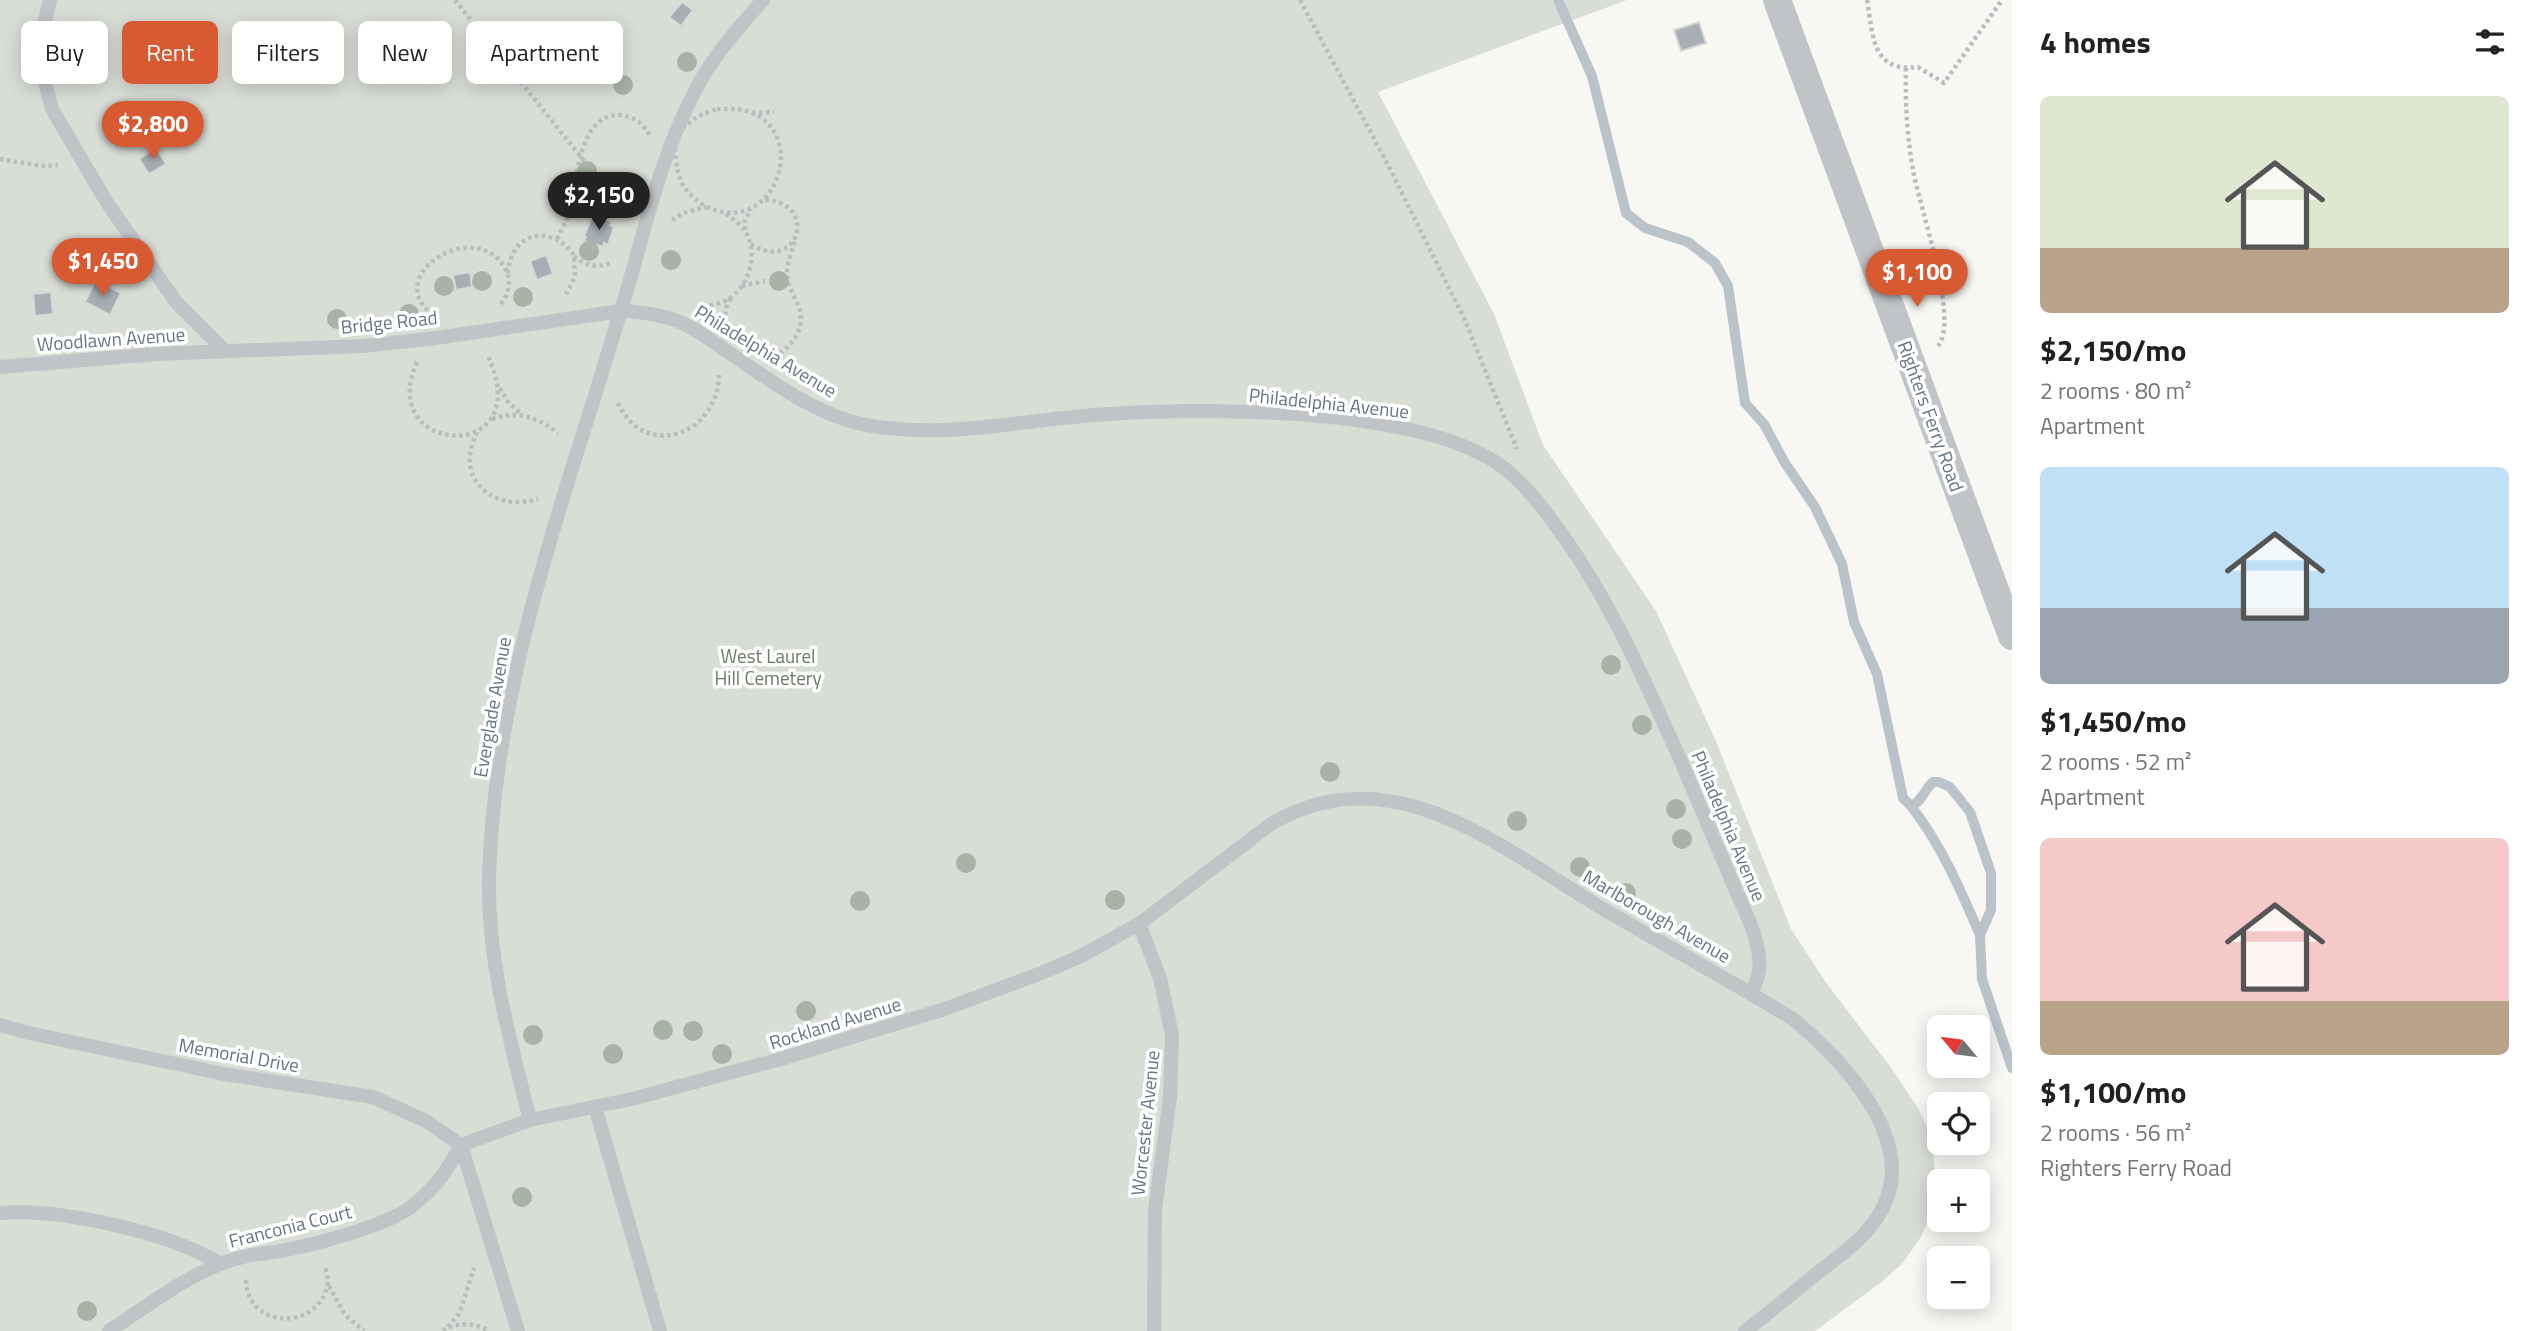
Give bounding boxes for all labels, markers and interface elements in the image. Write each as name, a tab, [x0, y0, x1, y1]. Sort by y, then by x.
text: 4 homes	[2040, 19, 2151, 65]
chip: Buy	[21, 21, 108, 84]
chip: Rent	[122, 21, 218, 84]
chip: Filters	[232, 21, 344, 84]
chip: New	[358, 21, 452, 84]
chip: Apartment	[466, 21, 623, 84]
icon: filters	[2471, 23, 2509, 61]
pin: $2,800	[96, 102, 210, 161]
text: $2,800	[118, 106, 188, 141]
icon: home	[2212, 142, 2338, 268]
pin: $2,150	[542, 173, 656, 232]
text: $2,150	[564, 177, 634, 212]
pin: $1,450	[46, 238, 160, 298]
text: $1,450	[68, 243, 138, 278]
pin: $1,100	[1860, 250, 1974, 309]
text: $1,100	[1882, 254, 1952, 289]
street label: Philadelphia Avenue	[690, 297, 843, 404]
street label: Bridge Road	[339, 302, 439, 341]
street label: Woodlawn Avenue	[36, 319, 186, 358]
text: $2,150/mo	[2040, 327, 2186, 373]
street label: Righters Ferry Road	[1891, 336, 1972, 495]
text: 2 rooms · 80 m²	[2040, 373, 2191, 408]
street label: Philadelphia Avenue	[1247, 380, 1411, 425]
text: Apartment	[2040, 408, 2145, 443]
icon: home	[2212, 513, 2338, 639]
street label: Everglade Avenue	[465, 634, 518, 779]
park label: West Laurel Hill Cemetery	[714, 641, 822, 692]
text: $1,450/mo	[2040, 698, 2186, 744]
text: 2 rooms · 52 m²	[2040, 744, 2191, 779]
street label: Philadelphia Avenue	[1685, 746, 1774, 906]
text: Apartment	[2040, 779, 2145, 814]
street label: Marlborough Avenue	[1578, 861, 1737, 970]
icon: home	[2212, 884, 2338, 1010]
street label: Rockland Avenue	[765, 989, 904, 1056]
north arrow	[1927, 1015, 1990, 1078]
map controls	[1927, 1015, 1990, 1309]
street label: Memorial Drive	[177, 1030, 302, 1079]
street label: Worcester Avenue	[1122, 1049, 1167, 1197]
text: $1,100/mo	[2040, 1069, 2186, 1115]
button: locate	[1927, 1092, 1990, 1155]
text: 2 rooms · 56 m²	[2040, 1115, 2191, 1150]
text: Righters Ferry Road	[2040, 1150, 2232, 1185]
button: +	[1927, 1169, 1990, 1232]
street label: Franconia Court	[225, 1196, 355, 1255]
button: −	[1927, 1246, 1990, 1309]

